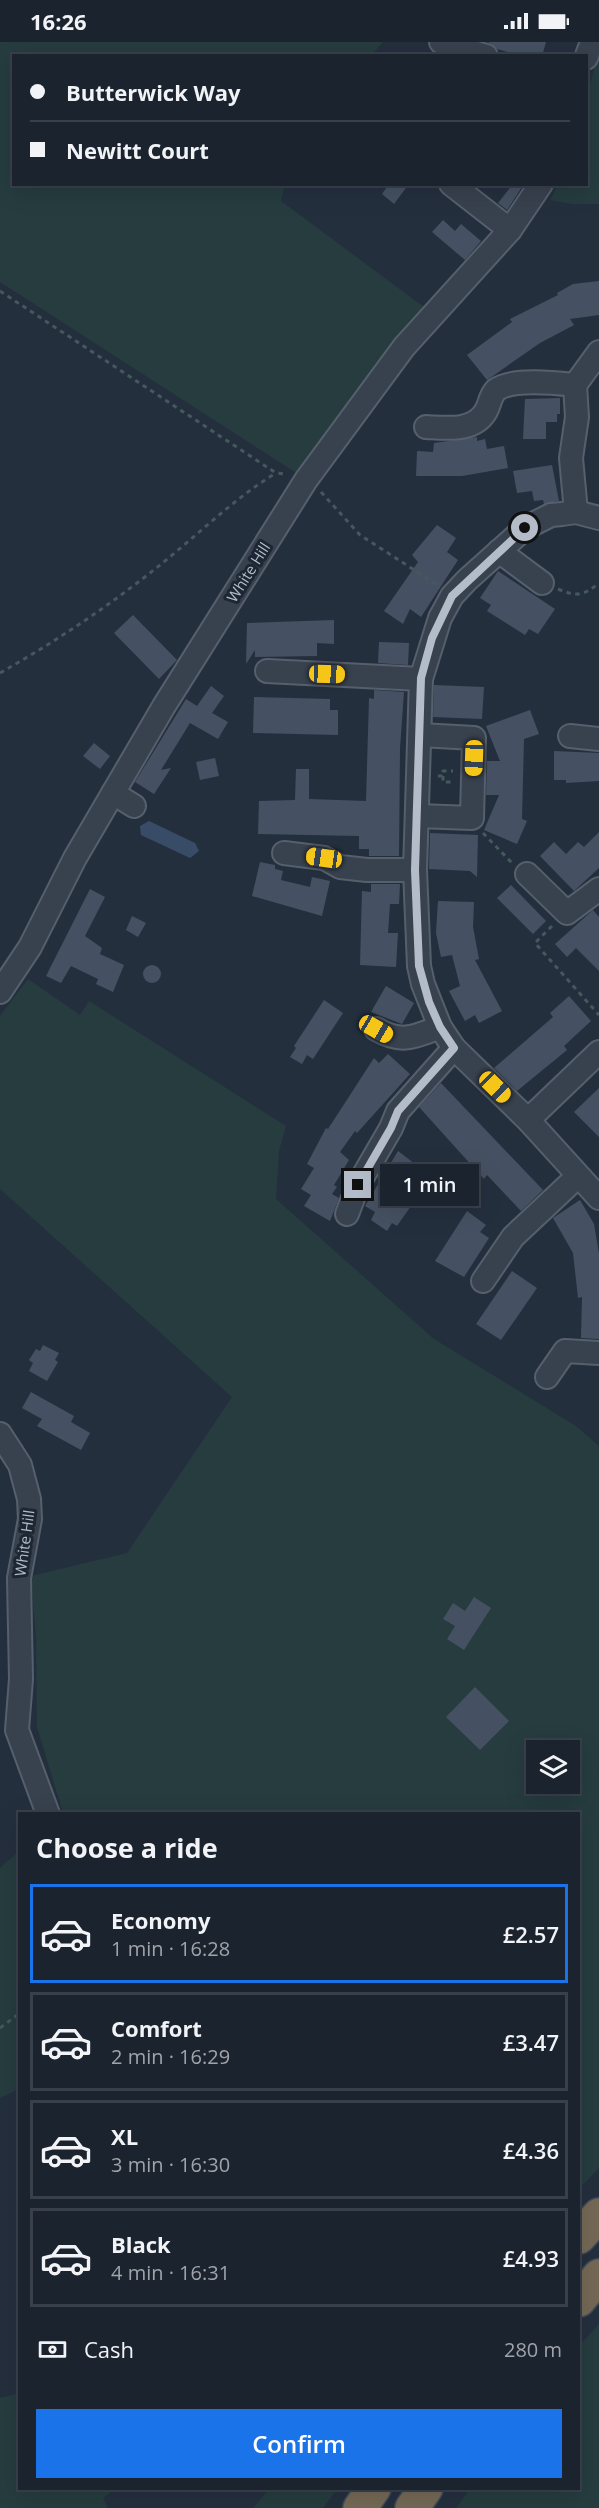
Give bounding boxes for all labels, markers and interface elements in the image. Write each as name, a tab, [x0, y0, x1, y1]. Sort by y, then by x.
text: 16:26	[30, 6, 87, 36]
text: Butterwick Way	[66, 77, 241, 107]
text: Newitt Court	[66, 135, 209, 165]
route start	[511, 514, 538, 541]
street label: White Hill	[222, 538, 274, 606]
car	[309, 664, 345, 684]
car	[464, 740, 484, 776]
car	[305, 847, 343, 869]
car	[356, 1012, 396, 1046]
car	[476, 1068, 514, 1106]
callout: 1 min	[379, 1164, 478, 1206]
route end	[344, 1171, 371, 1198]
text: 1 min	[403, 1171, 457, 1198]
street label: White Hill	[9, 1508, 39, 1578]
map controls	[526, 1740, 580, 1794]
button: layers	[526, 1740, 580, 1794]
text: Choose a ride	[36, 1829, 218, 1866]
text: Economy	[111, 1905, 210, 1935]
icon: car	[39, 1907, 93, 1961]
text: £2.57	[503, 1919, 559, 1949]
text: 1 min · 16:28	[111, 1935, 230, 1962]
text: Comfort	[111, 2013, 202, 2043]
icon: car	[39, 2015, 93, 2069]
text: £3.47	[503, 2027, 559, 2057]
text: 2 min · 16:29	[111, 2043, 230, 2070]
text: XL	[111, 2121, 138, 2151]
icon: car	[39, 2123, 93, 2177]
text: £4.36	[503, 2135, 559, 2165]
text: 3 min · 16:30	[111, 2151, 230, 2178]
text: Black	[111, 2229, 171, 2259]
icon: car	[39, 2231, 93, 2285]
text: £4.93	[503, 2243, 559, 2273]
text: 4 min · 16:31	[111, 2259, 230, 2286]
icon: cash	[36, 2333, 69, 2366]
text: Cash	[84, 2334, 134, 2364]
text: 280 m	[504, 2336, 562, 2363]
button: Confirm	[36, 2409, 562, 2478]

